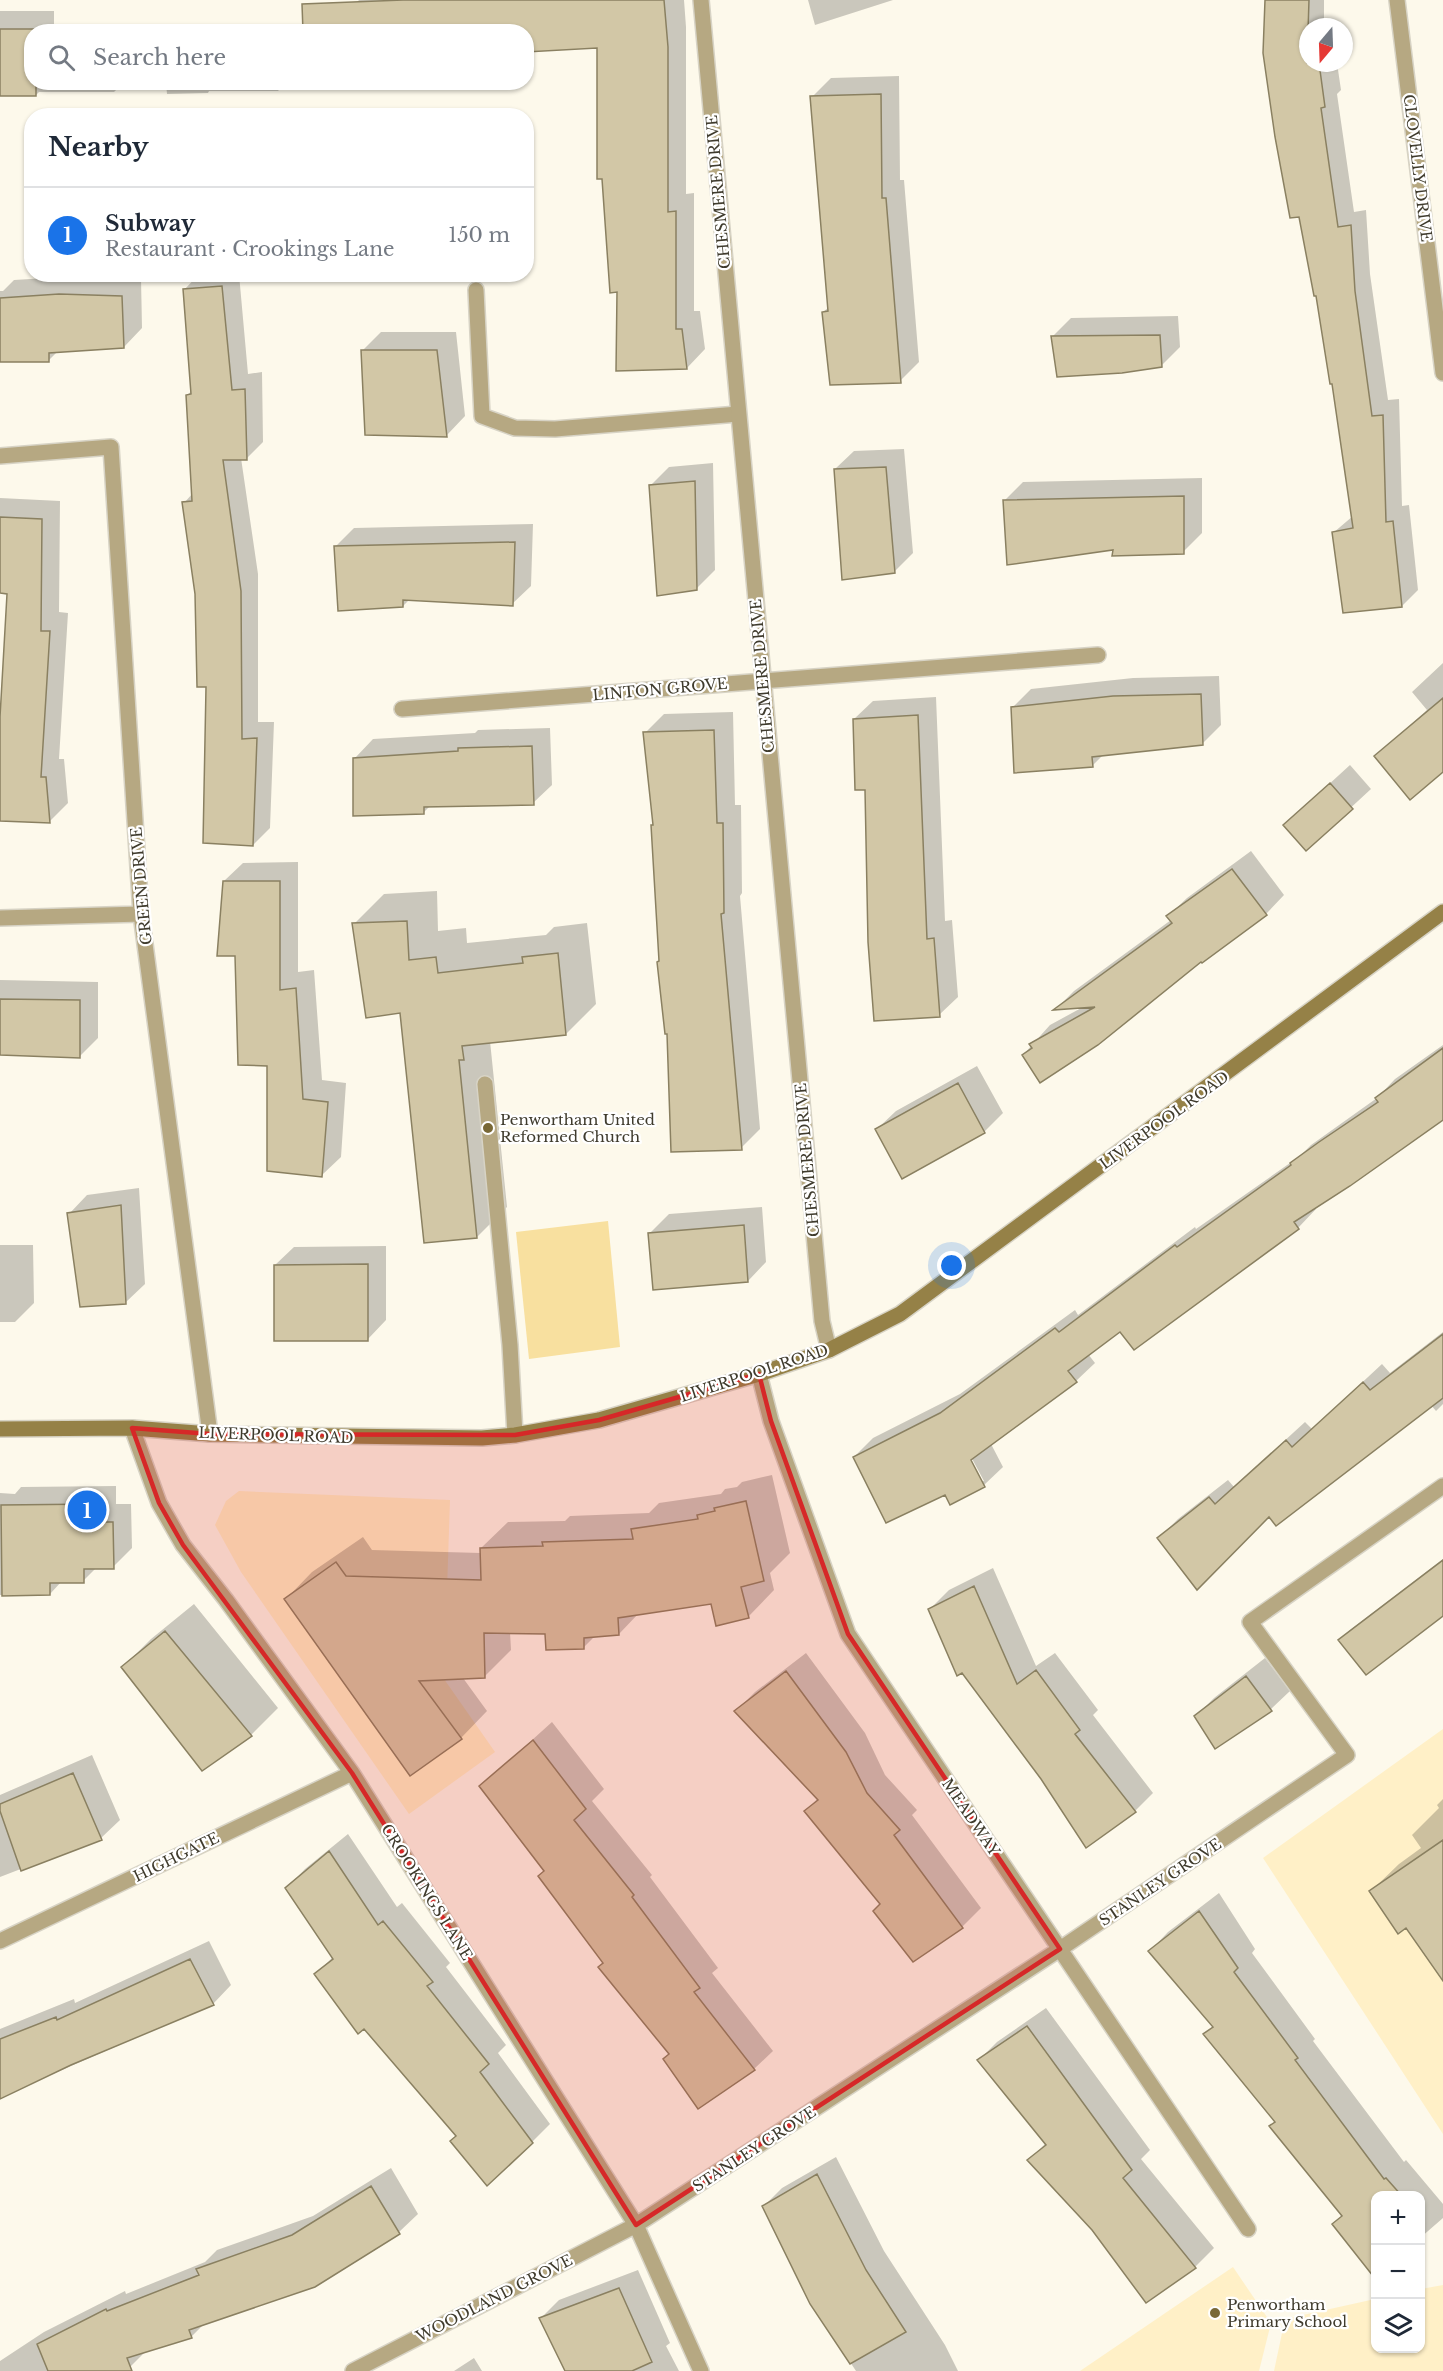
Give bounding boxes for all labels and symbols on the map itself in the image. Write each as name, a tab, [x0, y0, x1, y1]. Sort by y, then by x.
north arrow	[1299, 18, 1353, 72]
street label: CLOVELLY DRIVE	[1400, 93, 1436, 243]
street label: CHESMERE DRIVE	[702, 114, 734, 270]
street label: CHESMERE DRIVE	[746, 598, 778, 754]
street label: LINTON GROVE	[592, 674, 728, 704]
street label: GREEN DRIVE	[126, 826, 156, 946]
street label: LIVERPOOL ROAD	[1096, 1067, 1232, 1173]
street label: CHESMERE DRIVE	[791, 1082, 823, 1238]
place label: Penwortham United Reformed Church	[500, 1110, 655, 1146]
marker: Penwortham United Reformed Church	[481, 1121, 495, 1135]
your location	[937, 1251, 966, 1280]
street label: LIVERPOOL ROAD	[677, 1340, 831, 1406]
street label: LIVERPOOL ROAD	[198, 1423, 354, 1447]
pin: 1	[68, 1488, 106, 1532]
street label: MEADWAY	[938, 1775, 1005, 1860]
street label: CROOKINGS LANE	[377, 1820, 477, 1964]
street label: HIGHGATE	[130, 1828, 222, 1886]
street label: STANLEY GROVE	[1095, 1834, 1225, 1930]
street label: STANLEY GROVE	[689, 2102, 819, 2196]
street label: WOODLAND GROVE	[412, 2250, 575, 2346]
place label: Penwortham Primary School	[1227, 2295, 1347, 2331]
marker: Penwortham Primary School	[1208, 2306, 1222, 2320]

